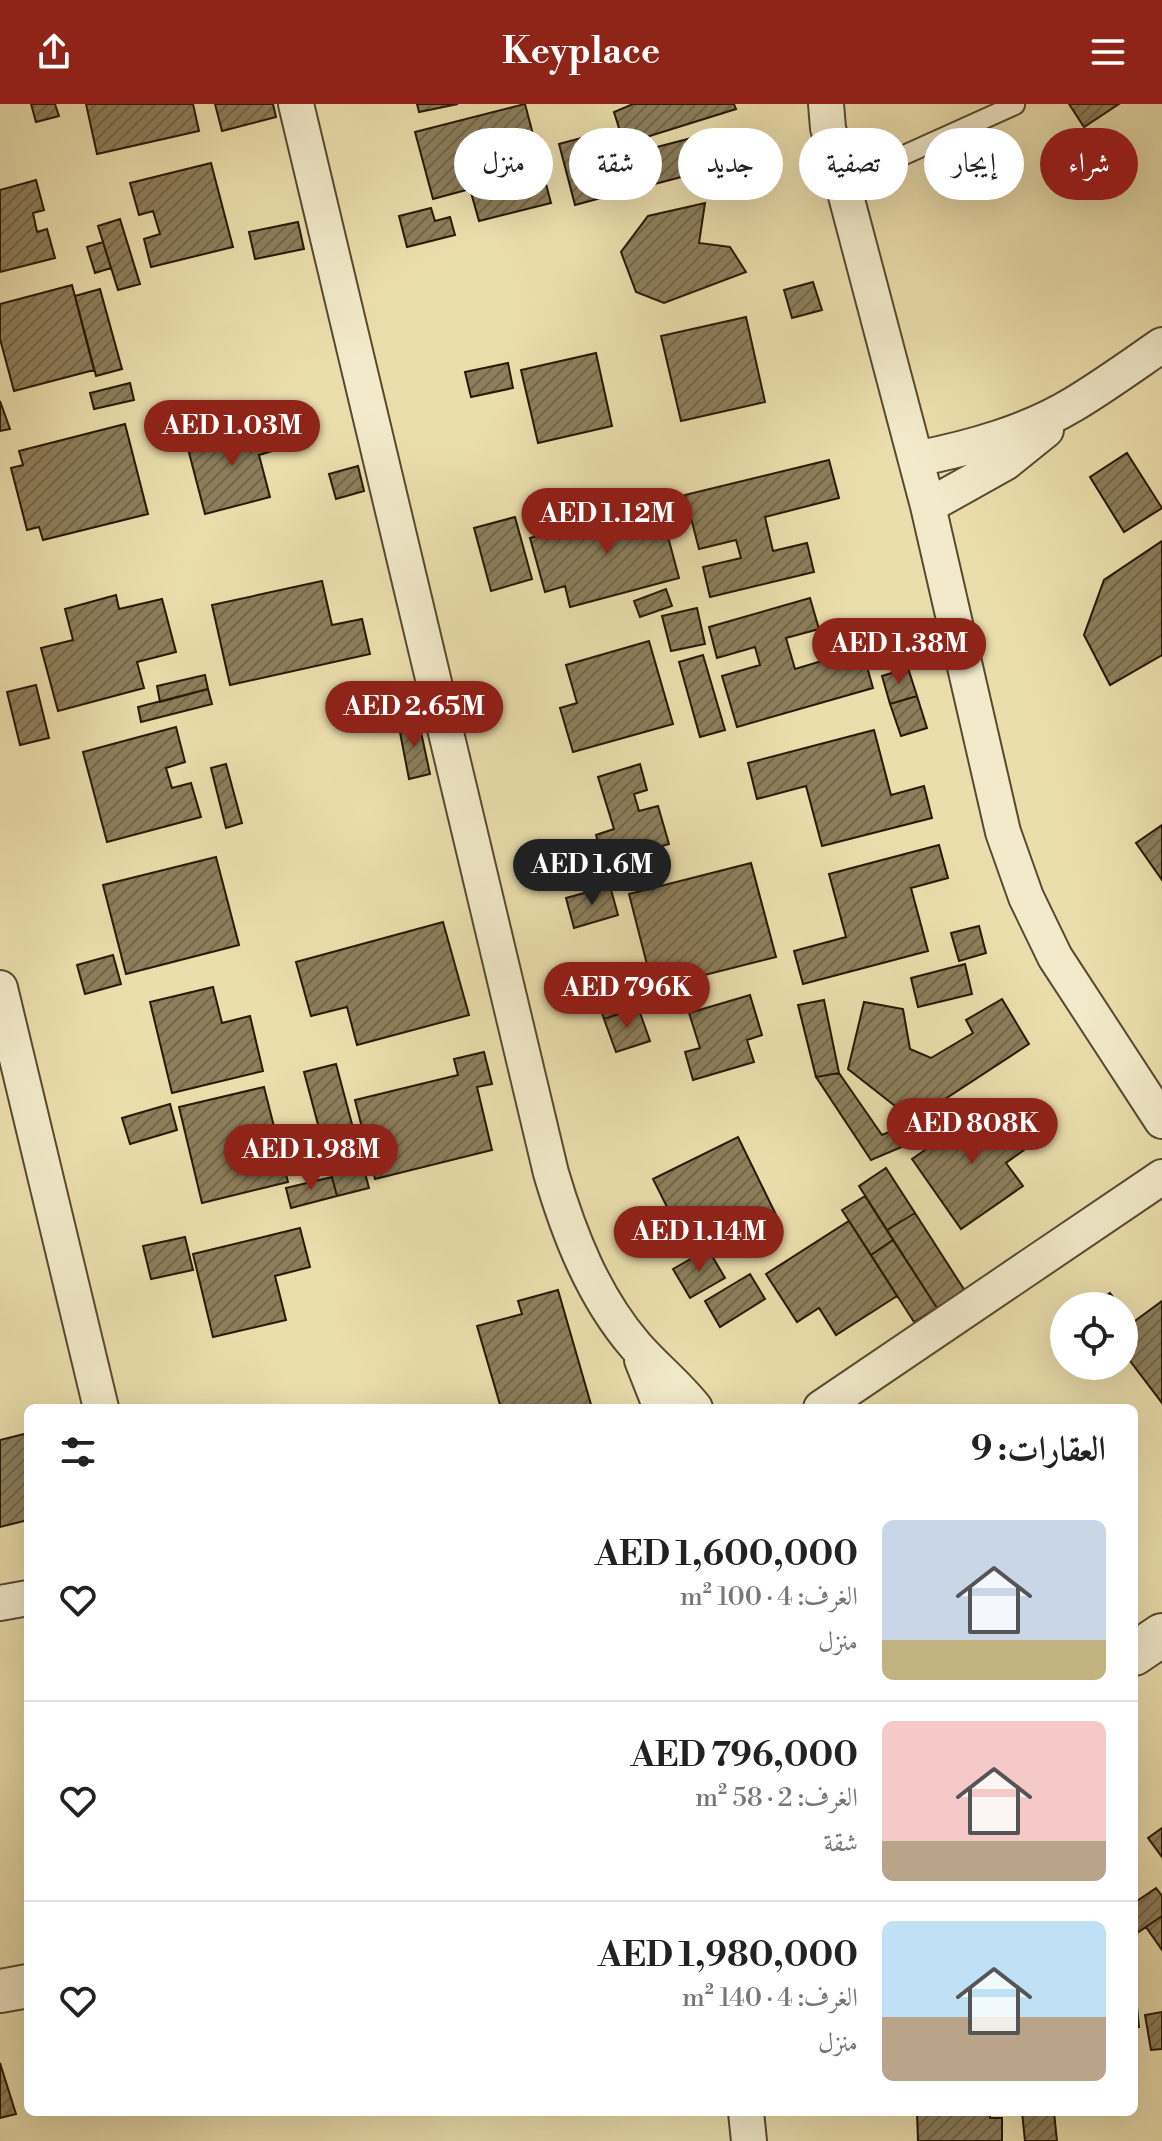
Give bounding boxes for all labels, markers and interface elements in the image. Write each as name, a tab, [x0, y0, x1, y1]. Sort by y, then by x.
icon: share	[32, 30, 76, 74]
text: Keyplace	[502, 30, 660, 75]
icon: menu	[1086, 30, 1130, 74]
chip: منزل	[454, 128, 553, 200]
chip: شقة	[569, 128, 662, 200]
chip: جديد	[678, 128, 783, 200]
chip: تصفية	[799, 128, 908, 200]
chip: إيجار	[924, 128, 1024, 200]
chip: شراء	[1040, 128, 1138, 200]
pin: AED 1.03M	[140, 400, 324, 468]
text: AED 1.03M	[162, 410, 302, 442]
pin: AED 1.12M	[515, 488, 699, 556]
text: AED 1.12M	[540, 498, 674, 530]
pin: AED 1.38M	[807, 618, 991, 686]
text: AED 1.38M	[830, 628, 968, 660]
pin: AED 2.65M	[322, 681, 506, 749]
text: AED 2.65M	[343, 691, 485, 723]
pin: AED 1.6M	[509, 839, 675, 907]
text: AED 1.6M	[531, 849, 653, 881]
pin: AED 796K	[544, 962, 710, 1030]
text: AED 796K	[562, 972, 692, 1004]
pin: AED 808K	[889, 1098, 1055, 1166]
text: AED 808K	[905, 1108, 1039, 1140]
pin: AED 1.98M	[219, 1124, 403, 1192]
text: AED 1.98M	[242, 1134, 380, 1166]
pin: AED 1.14M	[607, 1206, 791, 1274]
text: AED 1.14M	[632, 1216, 766, 1248]
map controls	[1050, 1292, 1138, 1380]
button: locate	[1050, 1292, 1138, 1380]
text: العقارات: 9	[971, 1429, 1106, 1471]
icon: filters	[56, 1430, 100, 1474]
text: AED 1,600,000	[595, 1534, 858, 1576]
icon: home	[946, 1552, 1042, 1648]
icon: heart	[56, 1578, 100, 1622]
text: الغرف: 4 · 100 m²	[680, 1581, 858, 1613]
text: منزل	[818, 1626, 858, 1658]
text: AED 796,000	[630, 1735, 858, 1777]
icon: home	[946, 1753, 1042, 1849]
icon: heart	[56, 1779, 100, 1823]
text: الغرف: 2 · 58 m²	[695, 1782, 858, 1814]
text: شقة	[824, 1827, 858, 1859]
text: AED 1,980,000	[598, 1935, 858, 1977]
icon: home	[946, 1953, 1042, 2049]
icon: heart	[56, 1979, 100, 2023]
text: الغرف: 4 · 140 m²	[682, 1982, 858, 2014]
text: منزل	[818, 2027, 858, 2059]

